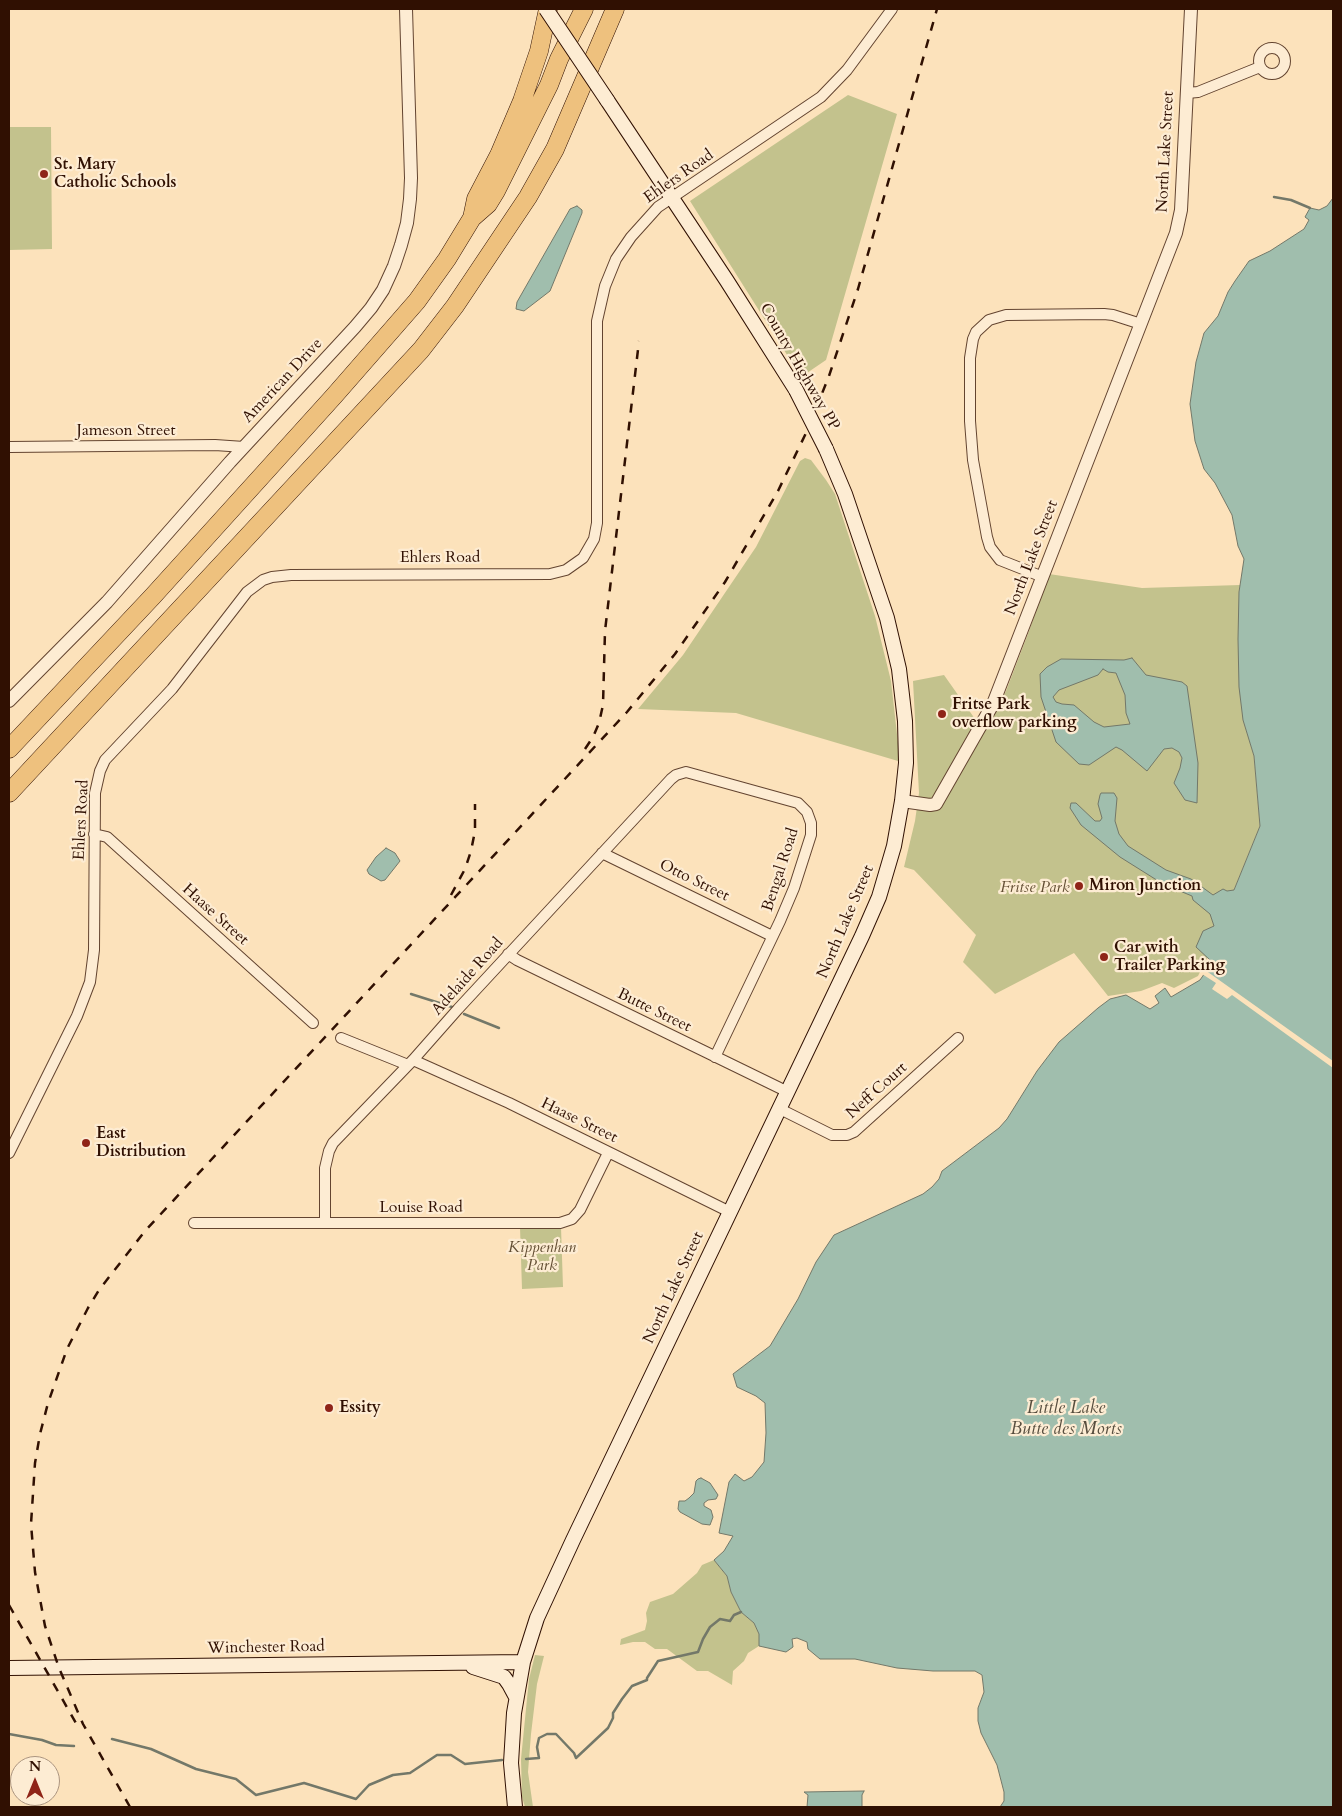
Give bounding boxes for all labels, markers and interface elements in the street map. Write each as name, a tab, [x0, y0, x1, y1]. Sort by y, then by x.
street label: North Lake Street	[1153, 91, 1179, 213]
street label: Ehlers Road	[640, 146, 718, 208]
place label: St. Mary Catholic Schools	[54, 155, 176, 193]
marker: St. Mary Catholic Schools	[38, 168, 50, 180]
street label: County Highway PP	[755, 300, 843, 434]
street label: American Drive	[239, 335, 327, 427]
street label: Jameson Street	[76, 421, 176, 441]
street label: North Lake Street	[1001, 498, 1063, 618]
street label: Ehlers Road	[400, 548, 480, 568]
place label: Fritse Park overflow parking	[952, 695, 1077, 733]
marker: Fritse Park overflow parking	[936, 708, 948, 720]
street label: Ehlers Road	[70, 779, 94, 861]
street label: Bengal Road	[758, 826, 804, 914]
street label: Otto Street	[656, 856, 732, 906]
street label: North Lake Street	[813, 862, 879, 982]
place label: Miron Junction	[1089, 876, 1201, 896]
park label: Fritse Park	[1000, 878, 1070, 898]
street label: Haase Street	[178, 880, 252, 950]
marker: Miron Junction	[1073, 880, 1085, 892]
street label: Adelaide Road	[428, 934, 508, 1020]
place label: Car with Trailer Parking	[1114, 938, 1225, 976]
marker: Car with Trailer Parking	[1098, 951, 1110, 963]
street label: Butte Street	[614, 985, 694, 1037]
street label: Neff Court	[843, 1059, 911, 1123]
street label: Haase Street	[538, 1094, 620, 1148]
place label: East Distribution	[96, 1124, 186, 1162]
marker: East Distribution	[80, 1137, 92, 1149]
street label: Louise Road	[379, 1198, 463, 1218]
street label: North Lake Street	[640, 1229, 708, 1347]
park label: Kippenhan Park	[508, 1238, 576, 1276]
place label: Essity	[339, 1398, 381, 1418]
water label: Little Lake Butte des Morts	[1010, 1398, 1122, 1440]
marker: Essity	[323, 1402, 335, 1414]
street label: Winchester Road	[207, 1637, 325, 1659]
north arrow	[10, 1756, 60, 1806]
text: N	[29, 1757, 41, 1776]

